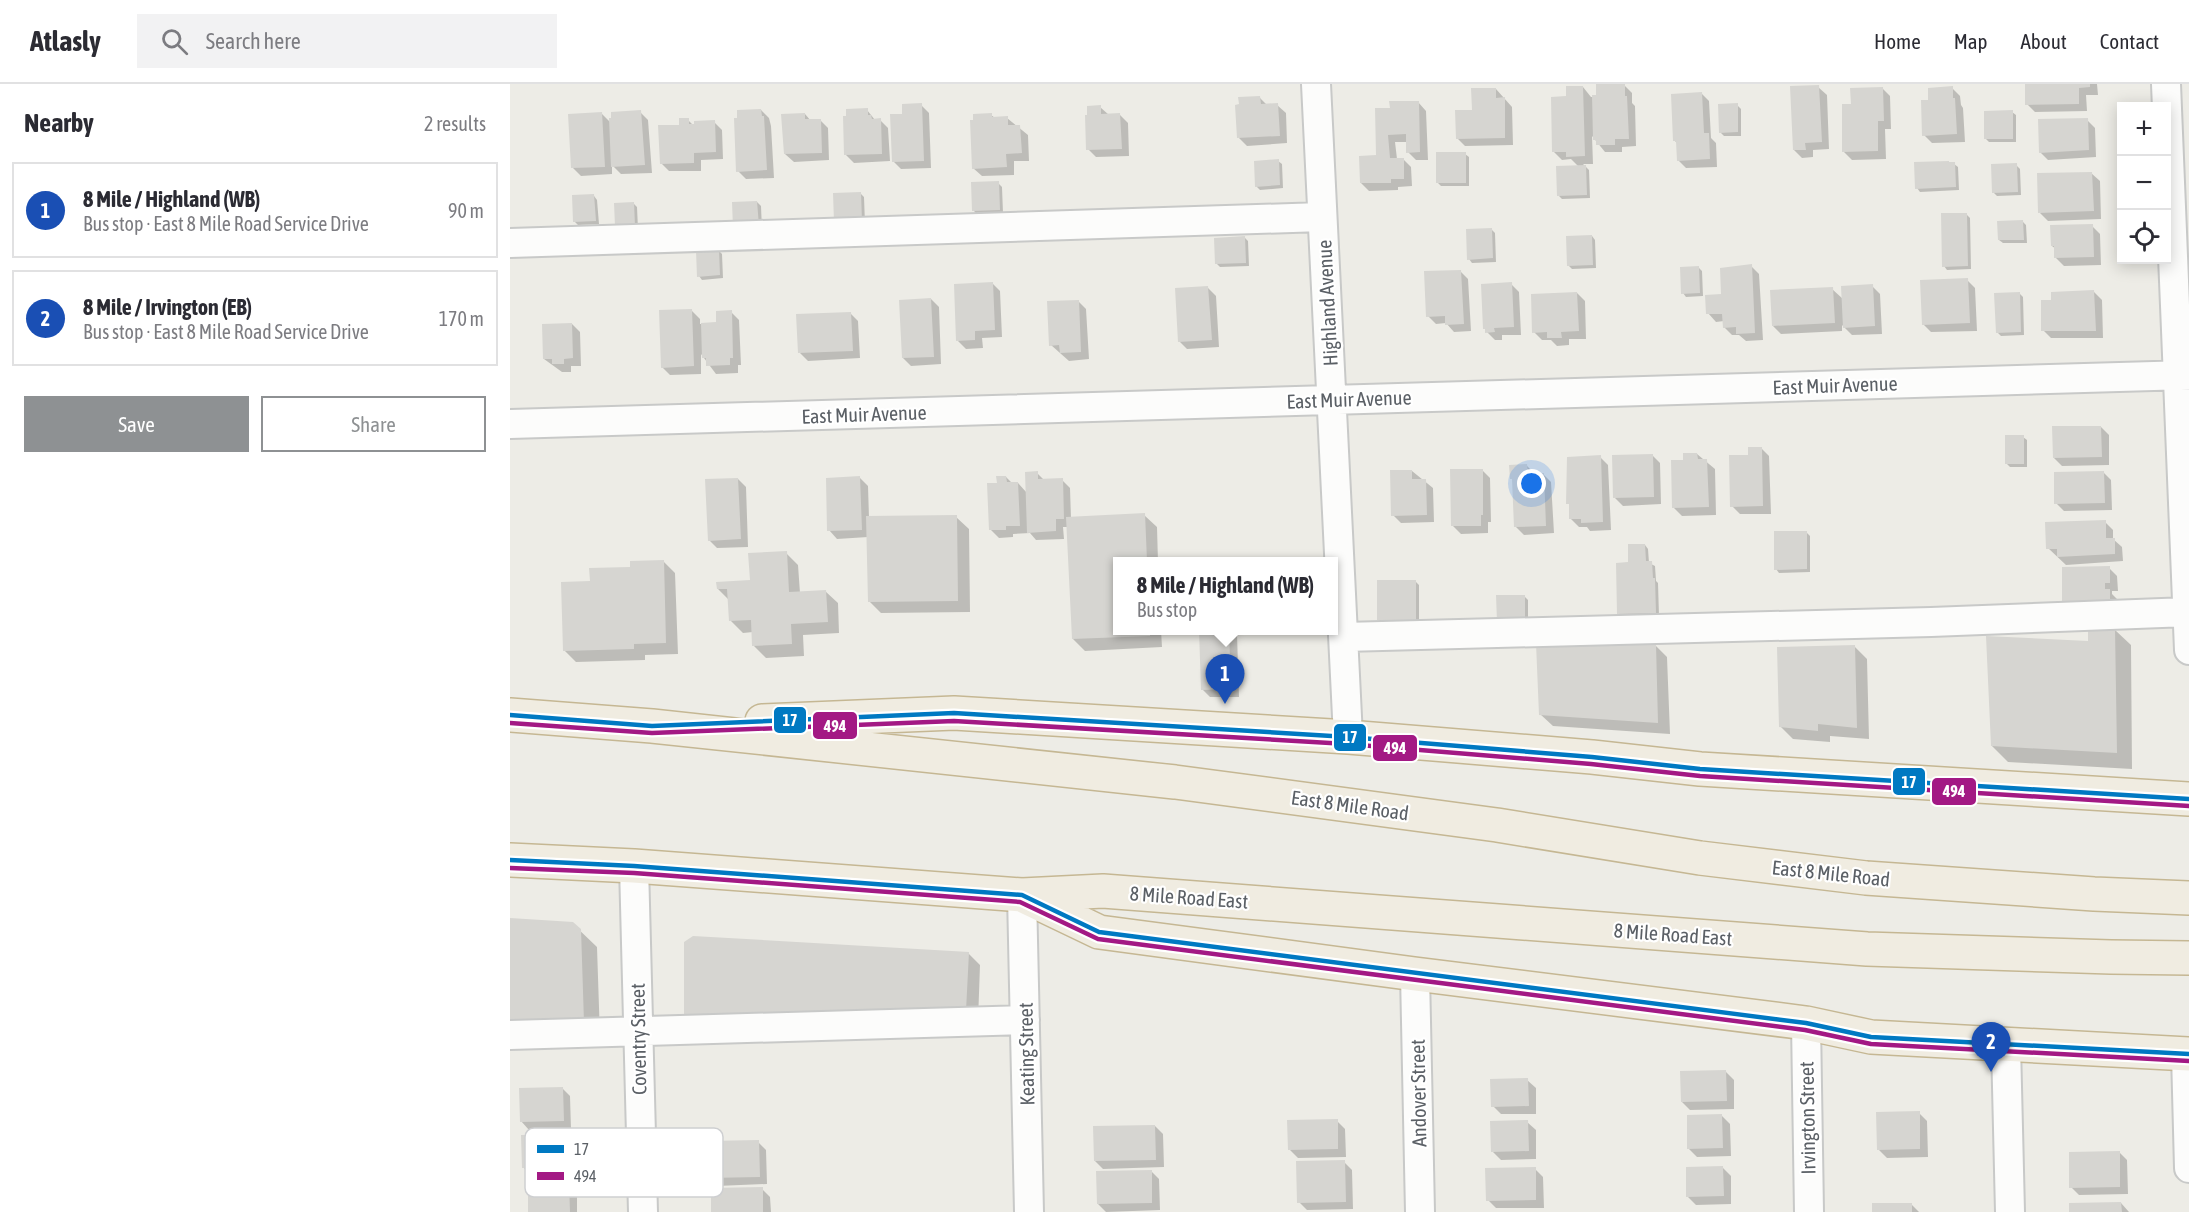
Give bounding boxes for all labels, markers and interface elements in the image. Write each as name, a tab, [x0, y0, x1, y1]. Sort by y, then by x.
search box	[137, 14, 557, 68]
text: Atlasly	[30, 25, 101, 57]
icon: search	[158, 25, 191, 58]
text: Search here	[206, 28, 301, 54]
text: Home	[1874, 29, 1921, 53]
text: Map	[1954, 29, 1988, 53]
text: About	[2021, 29, 2067, 53]
text: Contact	[2100, 29, 2159, 53]
map controls	[2117, 102, 2171, 264]
button: +	[2117, 102, 2171, 156]
text: Nearby	[24, 108, 94, 138]
text: 2 results	[424, 112, 486, 135]
button: −	[2117, 156, 2171, 210]
text: 8 Mile / Highland (WB)	[83, 186, 260, 212]
text: 1	[41, 199, 50, 222]
text: 90 m	[448, 199, 484, 222]
button: locate	[2117, 210, 2171, 264]
text: Bus stop · East 8 Mile Road Service Drive	[83, 212, 369, 235]
street label: Highland Avenue	[1312, 239, 1342, 367]
text: 8 Mile / Irvington (EB)	[83, 294, 252, 320]
text: 2	[41, 307, 50, 330]
text: 170 m	[439, 307, 484, 330]
text: Bus stop · East 8 Mile Road Service Drive	[83, 320, 369, 343]
street label: East Muir Avenue	[1772, 371, 1898, 399]
street label: East Muir Avenue	[1286, 385, 1412, 413]
button: Save	[24, 396, 249, 452]
button: Share	[261, 396, 486, 452]
street label: East Muir Avenue	[801, 400, 927, 428]
your location	[1517, 469, 1546, 498]
popup	[1113, 557, 1338, 635]
text: 8 Mile / Highland (WB)	[1137, 572, 1314, 598]
text: Bus stop	[1137, 598, 1197, 621]
pin: 1	[1206, 654, 1244, 704]
line badge: 17	[773, 706, 807, 734]
text: 17	[782, 711, 798, 729]
line badge: 494	[812, 711, 858, 740]
text: 494	[823, 717, 847, 735]
line badge: 17	[1333, 723, 1367, 752]
text: 17	[1342, 728, 1358, 746]
line badge: 494	[1372, 734, 1418, 762]
text: 494	[1383, 739, 1407, 757]
line badge: 17	[1892, 767, 1926, 796]
text: 17	[1901, 773, 1917, 791]
line badge: 494	[1931, 777, 1977, 806]
text: 494	[1942, 782, 1966, 800]
street label: East 8 Mile Road	[1290, 785, 1410, 825]
street label: East 8 Mile Road	[1771, 855, 1891, 891]
street label: 8 Mile Road East	[1129, 881, 1249, 913]
street label: 8 Mile Road East	[1613, 918, 1733, 950]
street label: Coventry Street	[626, 983, 650, 1095]
street label: Keating Street	[1014, 1002, 1038, 1106]
pin: 2	[1972, 1022, 2010, 1072]
street label: Andover Street	[1406, 1039, 1430, 1147]
street label: Irvington Street	[1795, 1061, 1819, 1175]
legend	[525, 1128, 723, 1197]
text: 17	[574, 1140, 589, 1158]
text: 494	[574, 1167, 597, 1185]

